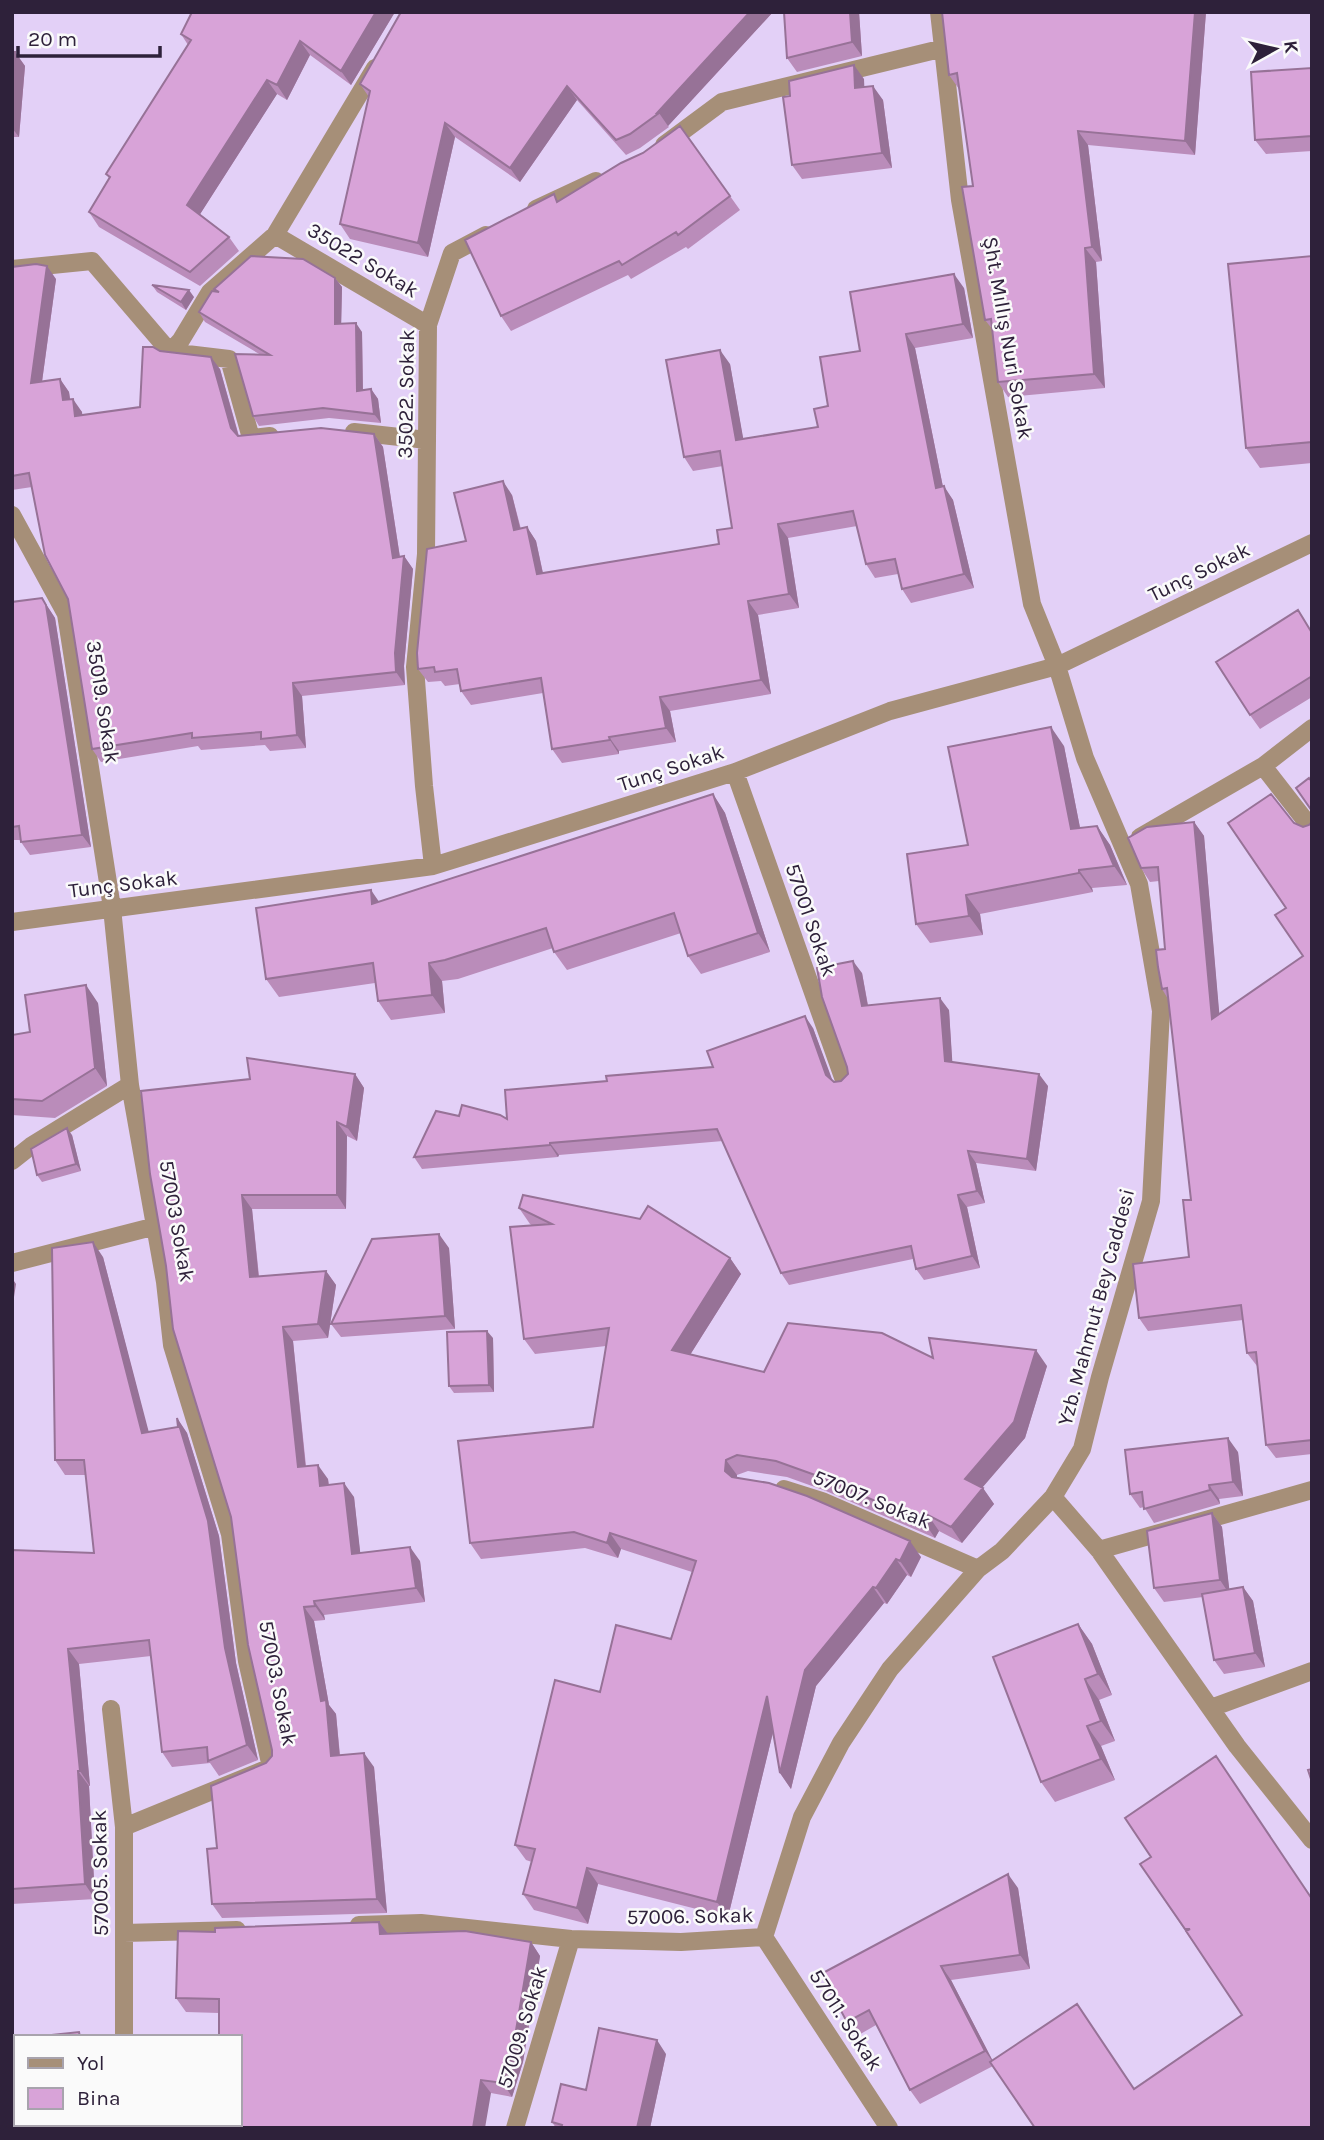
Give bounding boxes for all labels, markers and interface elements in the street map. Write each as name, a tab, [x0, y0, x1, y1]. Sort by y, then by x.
scale bar	[18, 14, 159, 58]
north arrow	[1240, 14, 1310, 84]
text: 20 m	[28, 27, 77, 51]
text: K	[1279, 39, 1303, 55]
street label: 35022 Sokak	[303, 217, 423, 303]
street label: Şht. Mıllış Nuri Sokak	[978, 235, 1038, 441]
street label: 35022. Sokak	[393, 329, 419, 459]
street label: Tunç Sokak	[1144, 537, 1254, 607]
street label: 35019. Sokak	[81, 639, 125, 765]
street label: Tunç Sokak	[615, 740, 727, 796]
street label: 57001 Sokak	[780, 860, 842, 980]
street label: Tunç Sokak	[67, 865, 179, 903]
street label: 57003 Sokak	[154, 1158, 200, 1284]
street label: Yzb. Mahmut Bey Caddesi	[1053, 1186, 1139, 1428]
street label: 57007. Sokak	[810, 1465, 934, 1534]
street label: 57003. Sokak	[254, 1618, 302, 1748]
street label: 57005. Sokak	[87, 1809, 113, 1937]
street label: 57006. Sokak	[626, 1903, 754, 1929]
street label: 57009. Sokak	[492, 1963, 552, 2091]
street label: 57011. Sokak	[804, 1965, 888, 2075]
legend	[14, 2035, 242, 2126]
text: Yol	[77, 2051, 105, 2075]
text: Bina	[77, 2086, 121, 2110]

